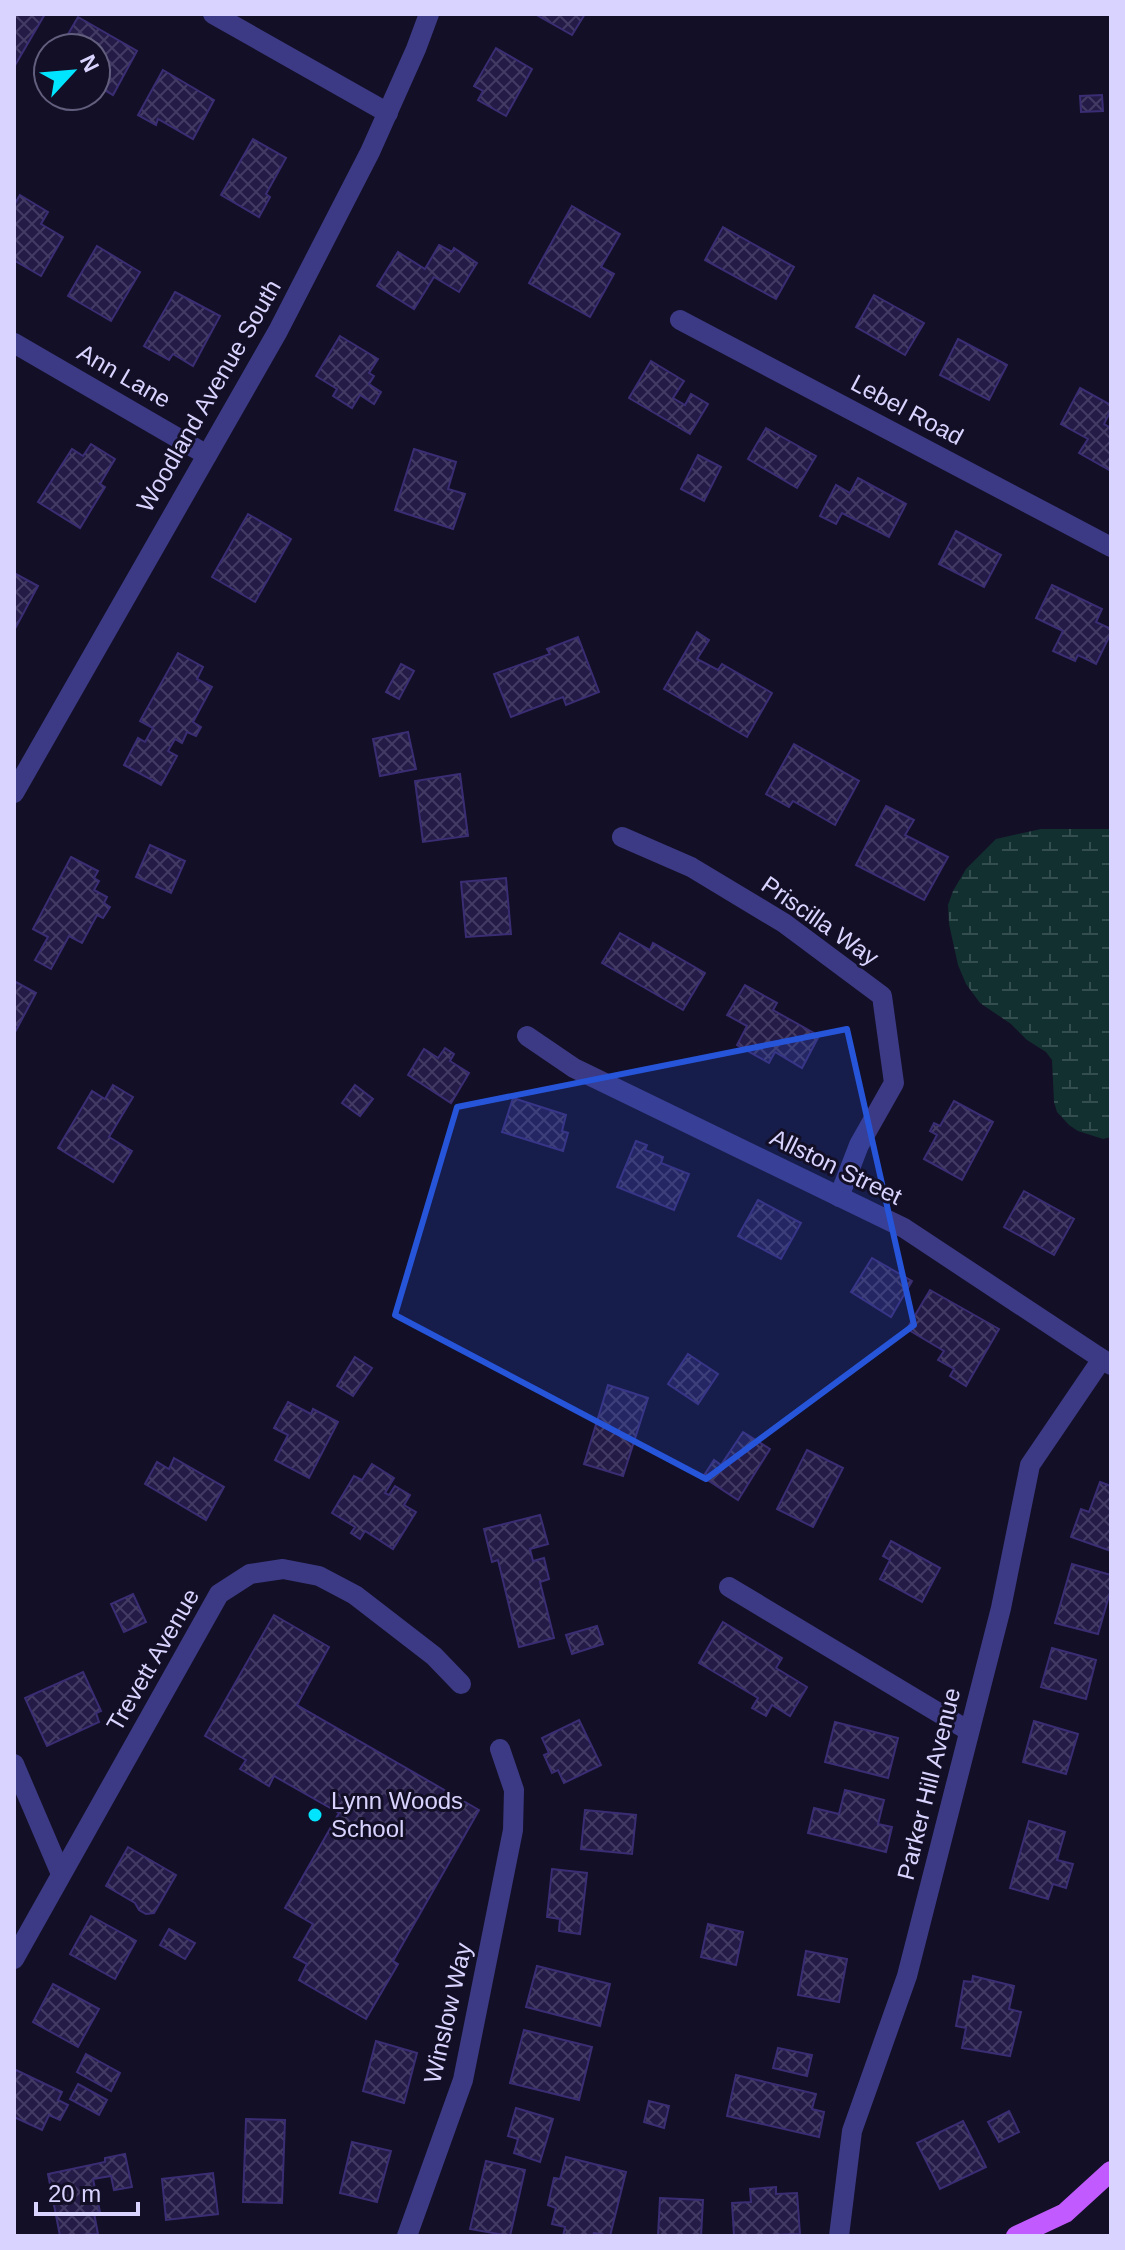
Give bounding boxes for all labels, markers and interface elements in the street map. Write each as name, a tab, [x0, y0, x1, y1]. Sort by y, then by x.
north arrow	[32, 32, 112, 112]
text: N	[75, 51, 104, 76]
street label: Woodland Avenue South	[131, 275, 286, 517]
street label: Ann Lane	[73, 338, 175, 413]
street label: Lebel Road	[847, 369, 968, 450]
street label: Priscilla Way	[757, 870, 884, 971]
street label: Allston Street	[766, 1123, 907, 1210]
street label: Trevett Avenue	[101, 1584, 204, 1736]
street label: Parker Hill Avenue	[892, 1685, 965, 1883]
place label: Lynn Woods School	[331, 1787, 463, 1842]
marker: Lynn Woods School	[306, 1806, 324, 1824]
street label: Winslow Way	[418, 1940, 477, 2086]
scale bar	[36, 2166, 138, 2216]
text: 20 m	[48, 2180, 101, 2207]

